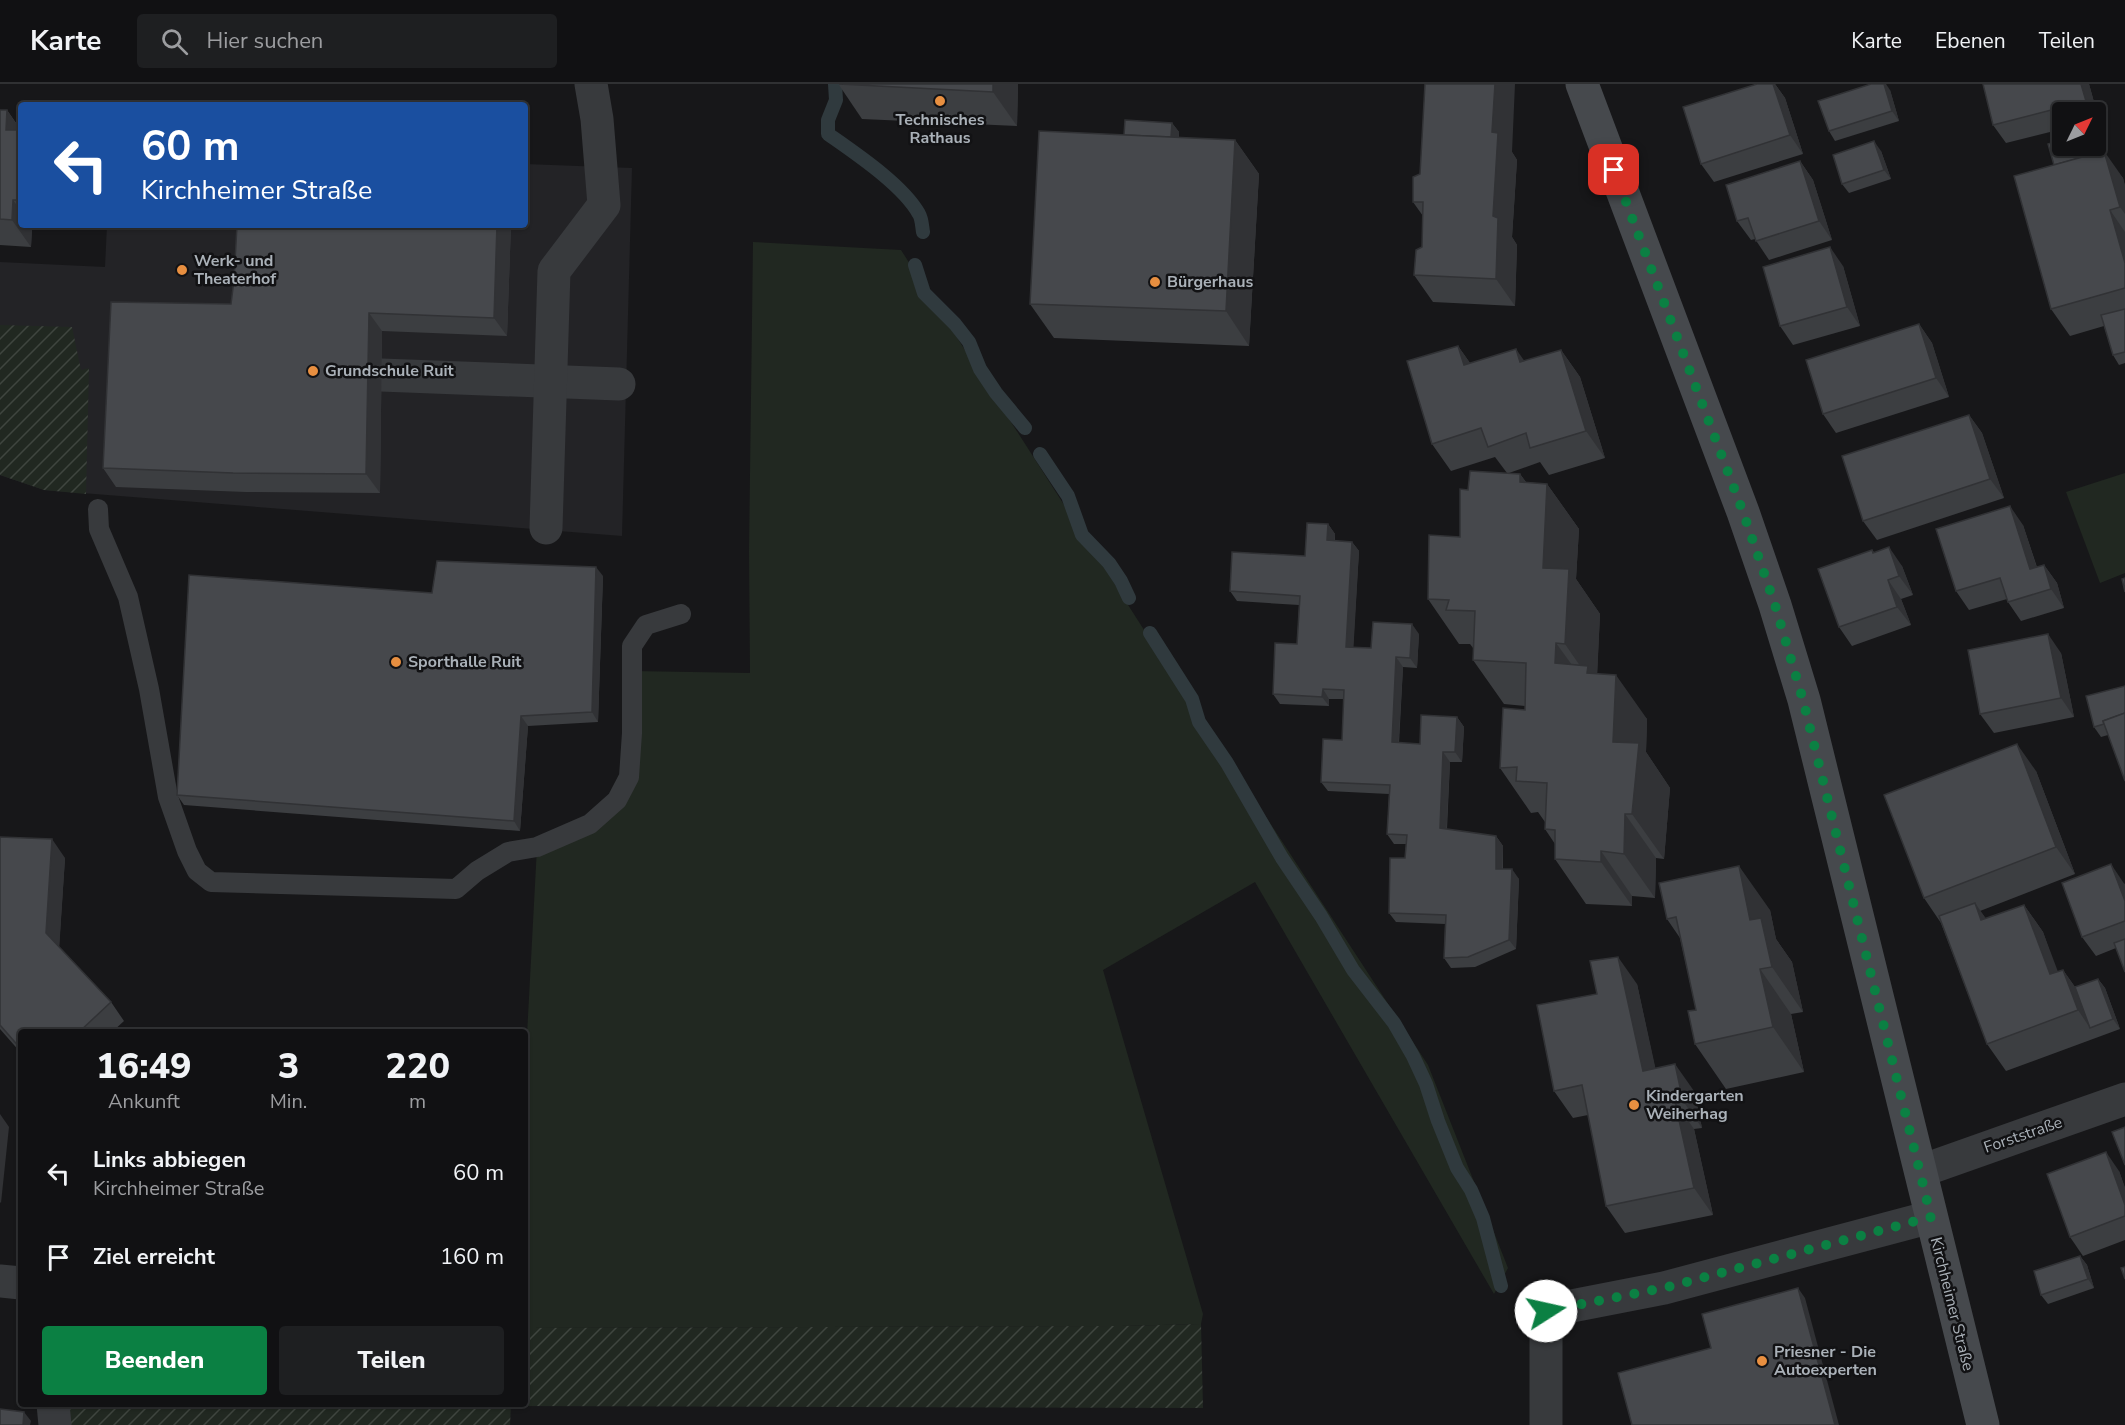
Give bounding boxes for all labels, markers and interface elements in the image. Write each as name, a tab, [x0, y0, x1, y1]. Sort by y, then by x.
search box	[137, 14, 557, 68]
text: Karte	[30, 22, 101, 60]
icon: search	[158, 25, 191, 58]
text: Hier suchen	[206, 26, 323, 56]
text: Karte	[1851, 27, 1902, 55]
text: Ebenen	[1935, 27, 2006, 55]
text: Teilen	[2039, 27, 2095, 55]
marker: Technisches Rathaus	[933, 94, 947, 108]
north arrow	[2052, 102, 2106, 156]
map controls	[2052, 102, 2106, 156]
place label: Technisches Rathaus	[896, 109, 985, 149]
text: 60 m	[141, 118, 240, 175]
icon: left	[42, 126, 120, 204]
pin	[1588, 144, 1639, 195]
icon: arrive	[1597, 153, 1630, 186]
text: Kirchheimer Straße	[141, 172, 372, 209]
place label: Werk- und Theaterhof	[194, 250, 277, 290]
marker: Werk- und Theaterhof	[175, 263, 189, 277]
place label: Bürgerhaus	[1167, 271, 1253, 293]
marker: Bürgerhaus	[1148, 275, 1162, 289]
place label: Grundschule Ruit	[325, 360, 455, 382]
marker: Grundschule Ruit	[306, 364, 320, 378]
place label: Sporthalle Ruit	[408, 651, 522, 673]
marker: Sporthalle Ruit	[389, 655, 403, 669]
text: 16:49	[96, 1042, 192, 1091]
text: 3	[278, 1042, 299, 1091]
text: 220	[385, 1042, 450, 1091]
place label: Kindergarten Weiherhag	[1646, 1085, 1744, 1125]
text: Ankunft	[108, 1088, 180, 1115]
text: Min.	[270, 1088, 307, 1115]
text: m	[409, 1088, 426, 1115]
marker: Kindergarten Weiherhag	[1627, 1098, 1641, 1112]
street label: Forststraße	[1981, 1111, 2065, 1159]
text: Links abbiegen	[93, 1145, 246, 1175]
icon: left	[42, 1157, 75, 1190]
text: 60 m	[453, 1158, 504, 1188]
text: Kirchheimer Straße	[93, 1175, 264, 1202]
street label: Kirchheimer Straße	[1925, 1235, 1979, 1373]
icon: arrive	[42, 1241, 75, 1274]
text: Ziel erreicht	[93, 1242, 215, 1272]
text: 160 m	[440, 1242, 504, 1272]
position arrow	[1514, 1279, 1578, 1343]
button: Beenden	[42, 1326, 267, 1395]
button: Teilen	[279, 1326, 504, 1395]
place label: Priesner - Die Autoexperten	[1774, 1341, 1877, 1381]
marker: Priesner - Die Autoexperten	[1755, 1354, 1769, 1368]

